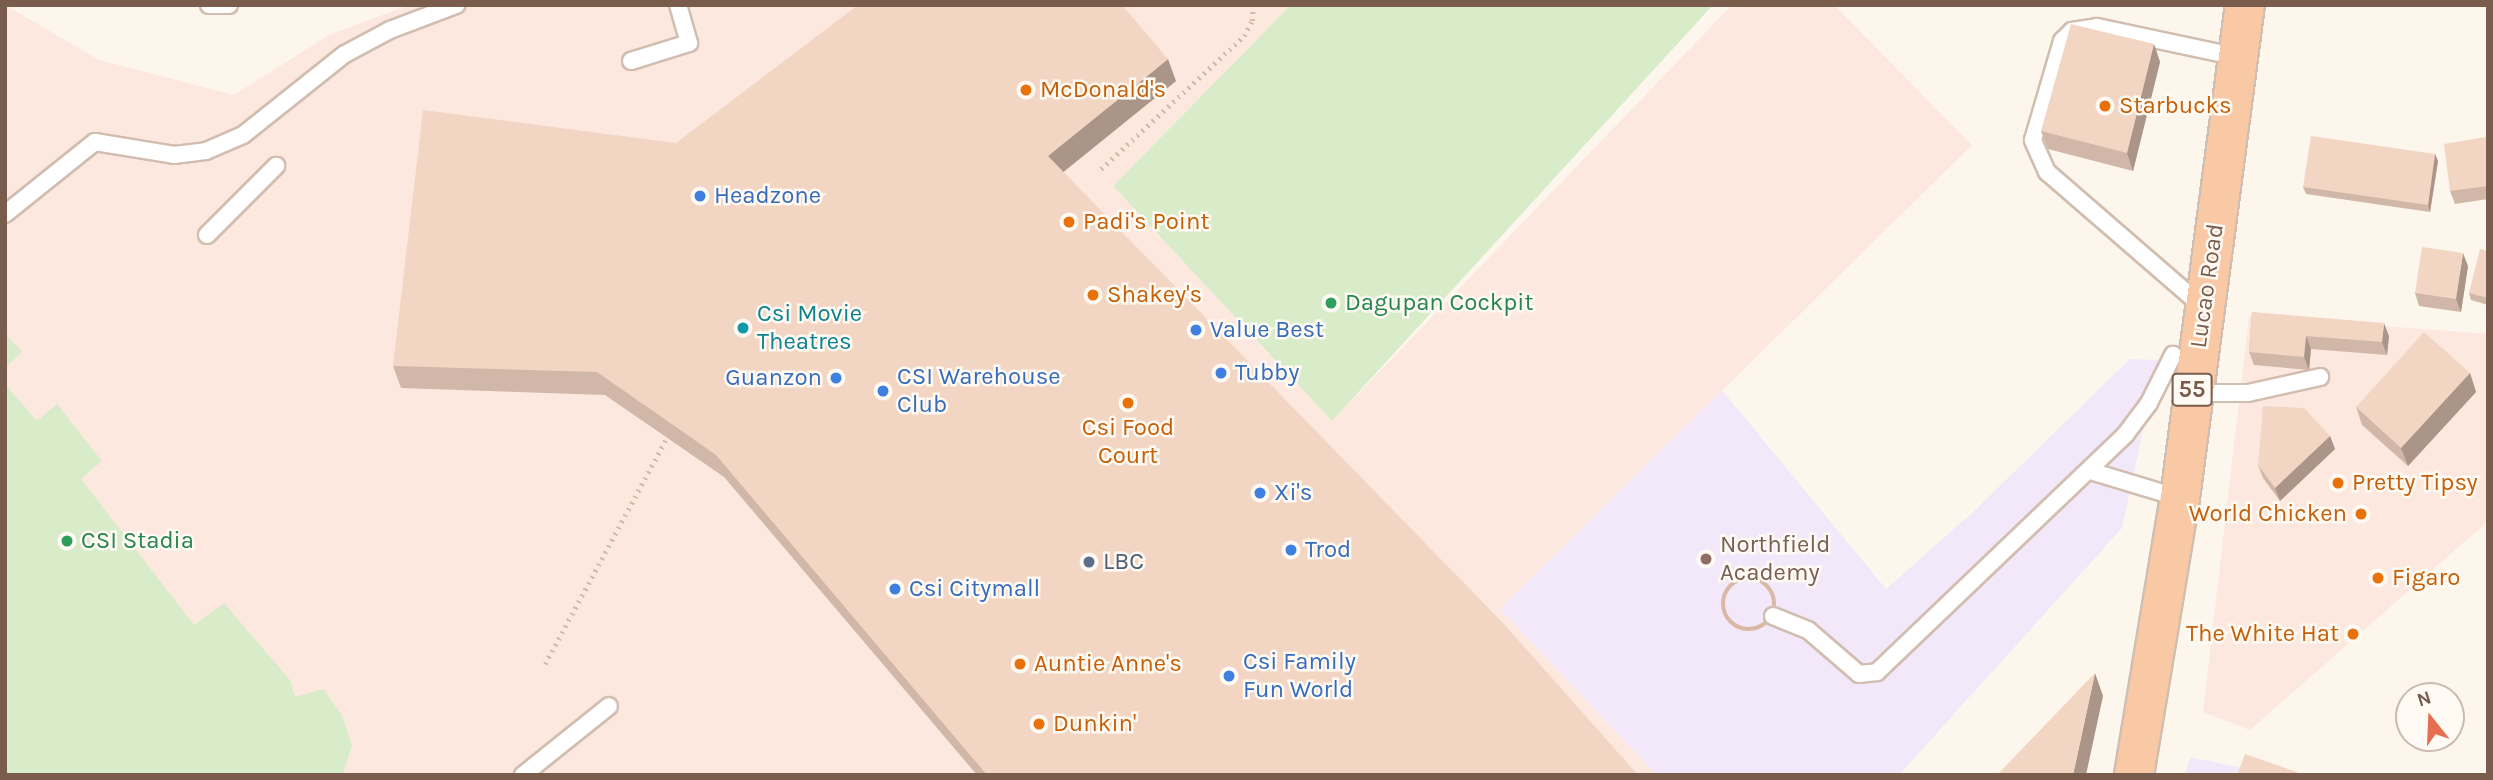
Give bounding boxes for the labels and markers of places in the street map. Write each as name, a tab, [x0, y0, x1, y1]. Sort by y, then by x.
place label: McDonald's	[1040, 76, 1166, 104]
marker: McDonald's	[1018, 82, 1034, 98]
place label: Starbucks	[2119, 92, 2232, 120]
marker: Starbucks	[2097, 98, 2113, 114]
place label: Headzone	[714, 182, 821, 210]
marker: Headzone	[692, 188, 708, 204]
place label: Padi's Point	[1083, 208, 1209, 236]
marker: Padi's Point	[1061, 214, 1077, 230]
place label: Shakey's	[1107, 281, 1202, 309]
marker: Shakey's	[1085, 287, 1101, 303]
place label: Dagupan Cockpit	[1345, 289, 1533, 317]
marker: Dagupan Cockpit	[1323, 295, 1339, 311]
place label: Csi Movie Theatres	[757, 300, 862, 356]
place label: Value Best	[1210, 316, 1324, 344]
marker: Csi Movie Theatres	[735, 320, 751, 336]
marker: Value Best	[1188, 322, 1204, 338]
place label: Tubby	[1235, 359, 1299, 387]
place label: CSI Warehouse Club	[897, 363, 1061, 419]
place label: Guanzon	[725, 364, 822, 392]
marker: Tubby	[1213, 365, 1229, 381]
marker: Guanzon	[828, 370, 844, 386]
marker: CSI Warehouse Club	[875, 383, 891, 399]
marker: Csi Food Court	[1120, 395, 1136, 411]
place label: Csi Food Court	[1082, 414, 1174, 470]
place label: Pretty Tipsy	[2352, 469, 2478, 497]
marker: Pretty Tipsy	[2330, 475, 2346, 491]
place label: Xi's	[1274, 479, 1312, 507]
marker: Xi's	[1252, 485, 1268, 501]
place label: World Chicken	[2189, 500, 2347, 528]
marker: World Chicken	[2353, 506, 2369, 522]
place label: CSI Stadia	[81, 527, 194, 555]
place label: Northfield Academy	[1720, 531, 1830, 587]
marker: CSI Stadia	[59, 533, 75, 549]
place label: Trod	[1305, 536, 1351, 564]
marker: Trod	[1283, 542, 1299, 558]
place label: LBC	[1103, 548, 1144, 576]
marker: Northfield Academy	[1698, 551, 1714, 567]
marker: LBC	[1081, 554, 1097, 570]
place label: Figaro	[2392, 564, 2460, 592]
marker: Figaro	[2370, 570, 2386, 586]
place label: Csi Citymall	[909, 575, 1040, 603]
marker: Csi Citymall	[887, 581, 903, 597]
place label: The White Hat	[2186, 620, 2339, 648]
marker: The White Hat	[2345, 626, 2361, 642]
place label: Csi Family Fun World	[1243, 648, 1356, 704]
place label: Auntie Anne's	[1034, 650, 1182, 678]
marker: Auntie Anne's	[1012, 656, 1028, 672]
marker: Csi Family Fun World	[1221, 668, 1237, 684]
place label: Dunkin'	[1053, 710, 1136, 738]
marker: Dunkin'	[1031, 716, 1047, 732]

